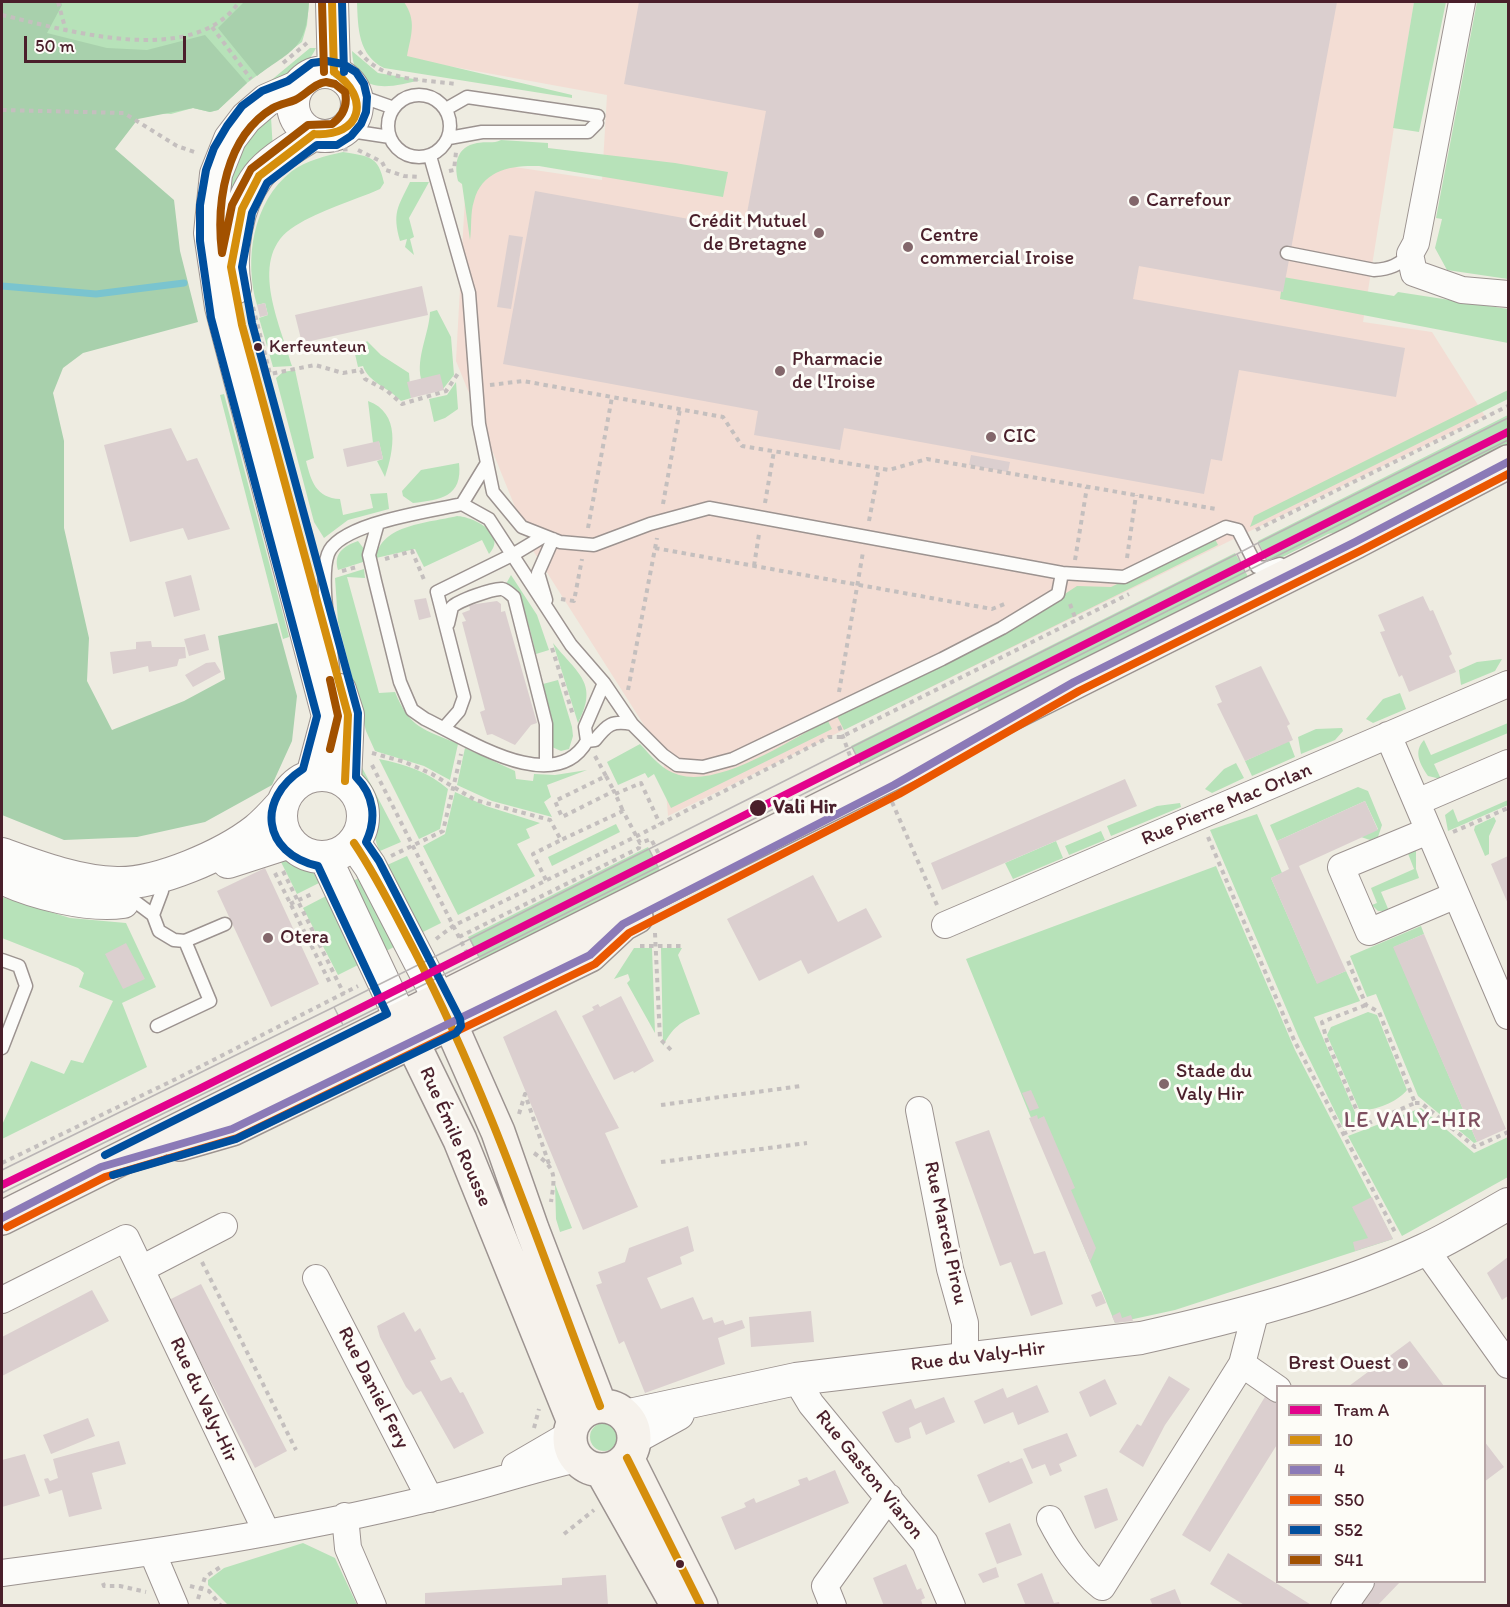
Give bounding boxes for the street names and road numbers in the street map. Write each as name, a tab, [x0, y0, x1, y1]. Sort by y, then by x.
street label: Rue Pierre Mac Orlan	[1138, 758, 1316, 852]
street label: Rue Émile Rousse	[413, 1063, 497, 1211]
street label: Rue Marcel Pirou	[918, 1159, 972, 1307]
street label: Rue Daniel Fery	[332, 1323, 414, 1453]
street label: Rue du Valy-Hir	[164, 1334, 242, 1466]
street label: Rue du Valy-Hir	[910, 1337, 1046, 1377]
street label: Rue Gaston Viaron	[810, 1406, 928, 1544]

